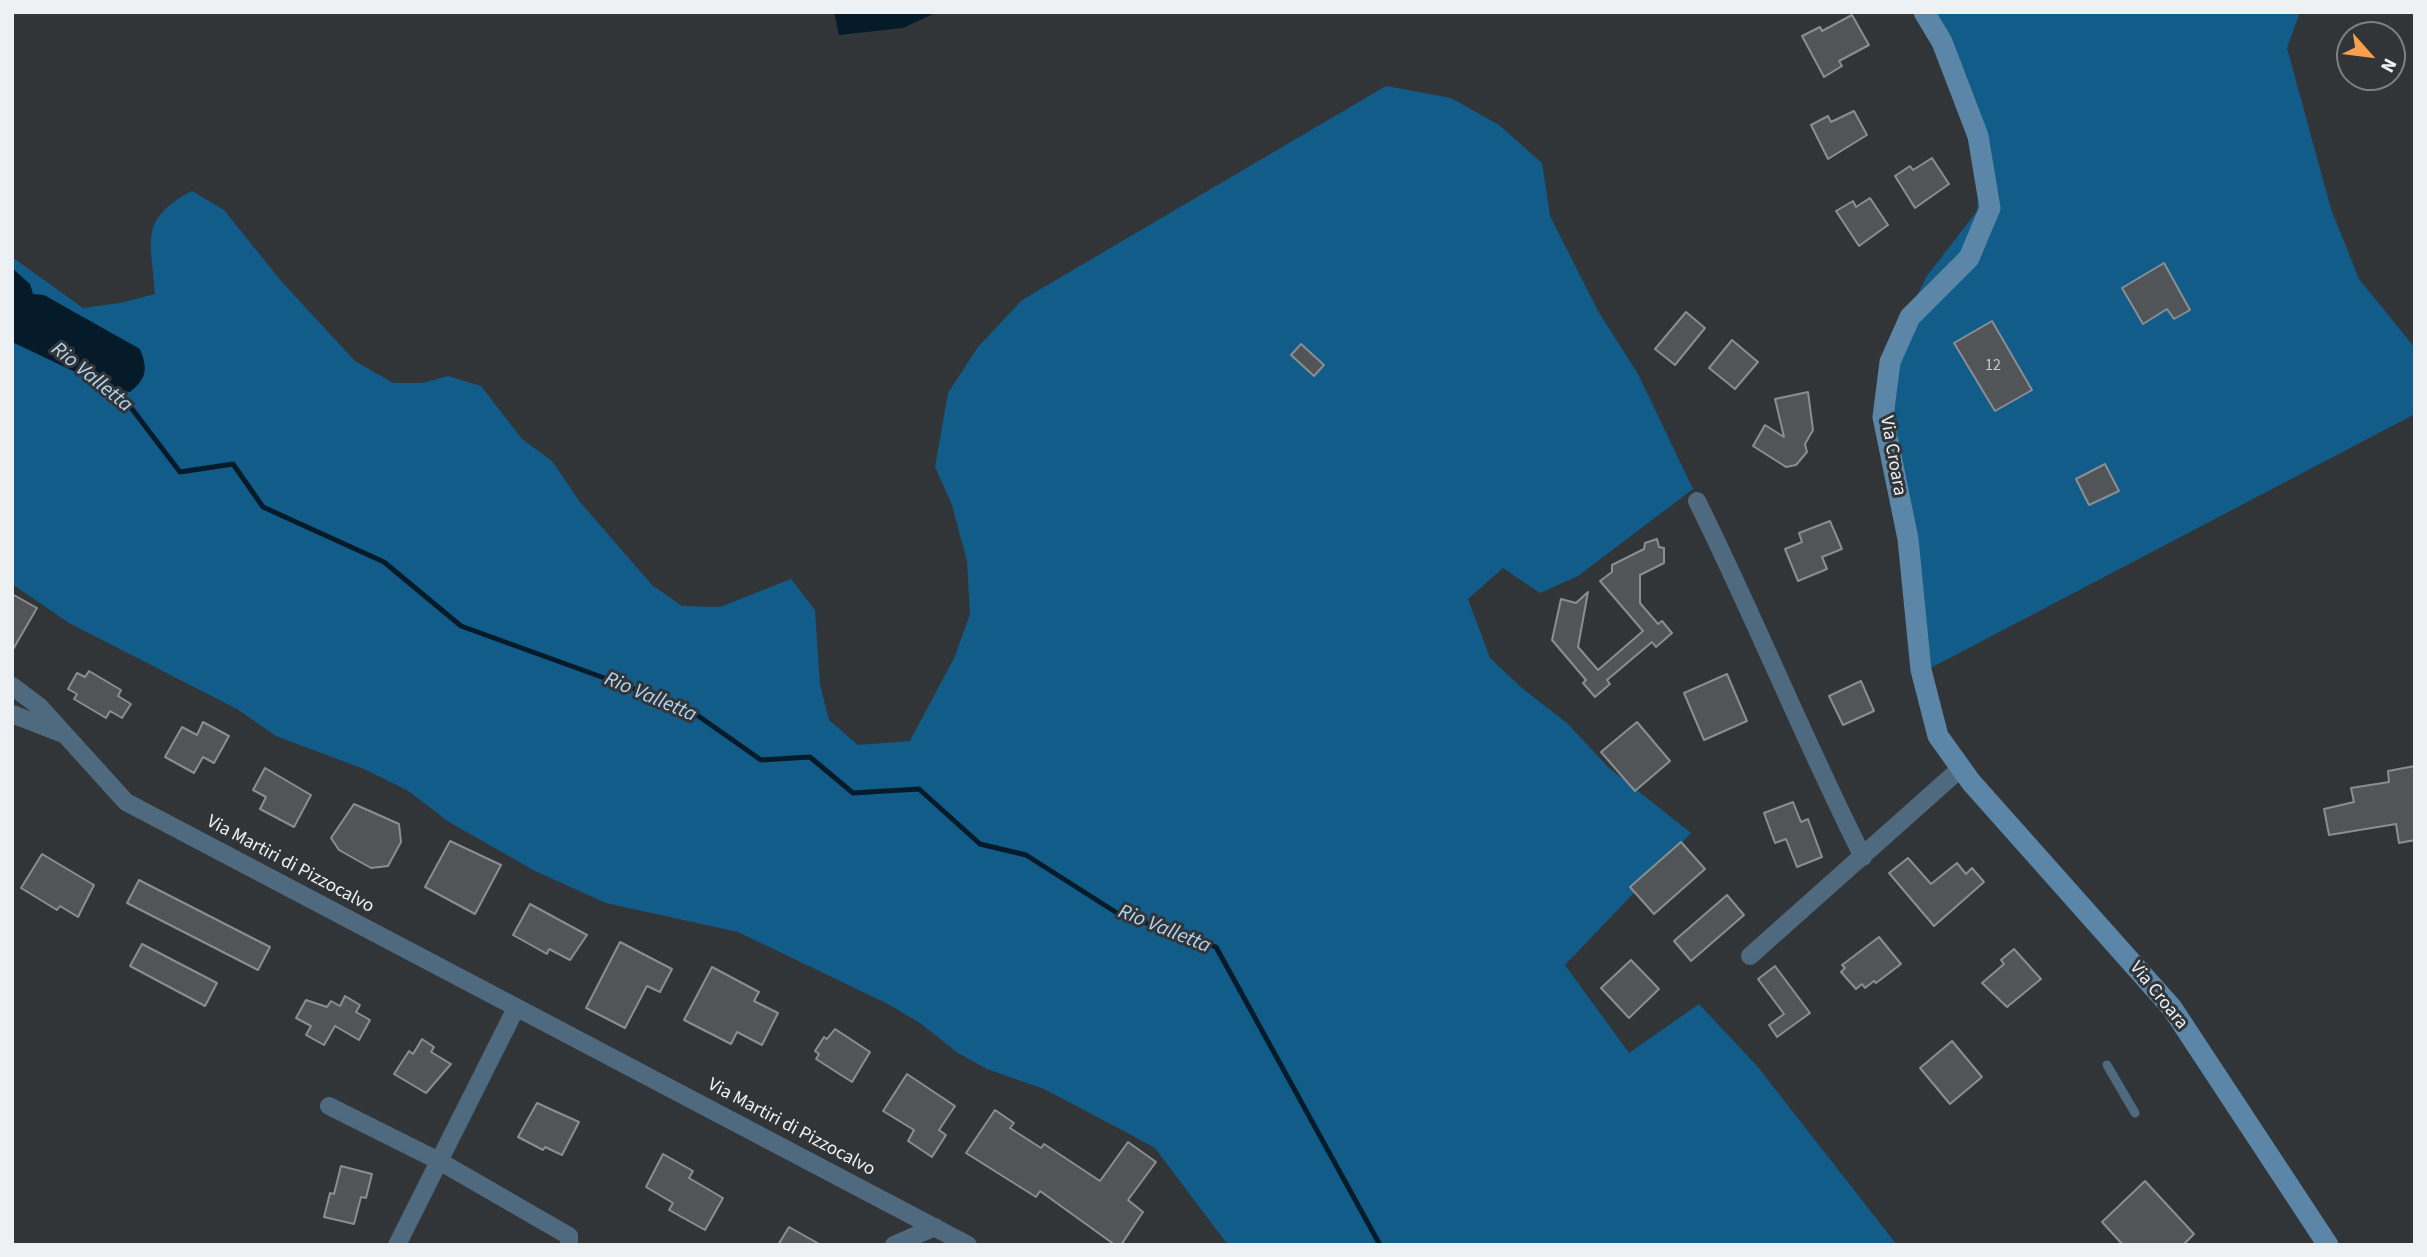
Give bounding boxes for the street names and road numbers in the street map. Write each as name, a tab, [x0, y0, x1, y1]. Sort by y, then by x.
street label: Via Croara	[1874, 414, 1910, 498]
street label: Via Martiri di Pizzocalvo	[202, 811, 378, 919]
street label: Via Croara	[2124, 958, 2192, 1034]
street label: Via Martiri di Pizzocalvo	[703, 1074, 879, 1182]

